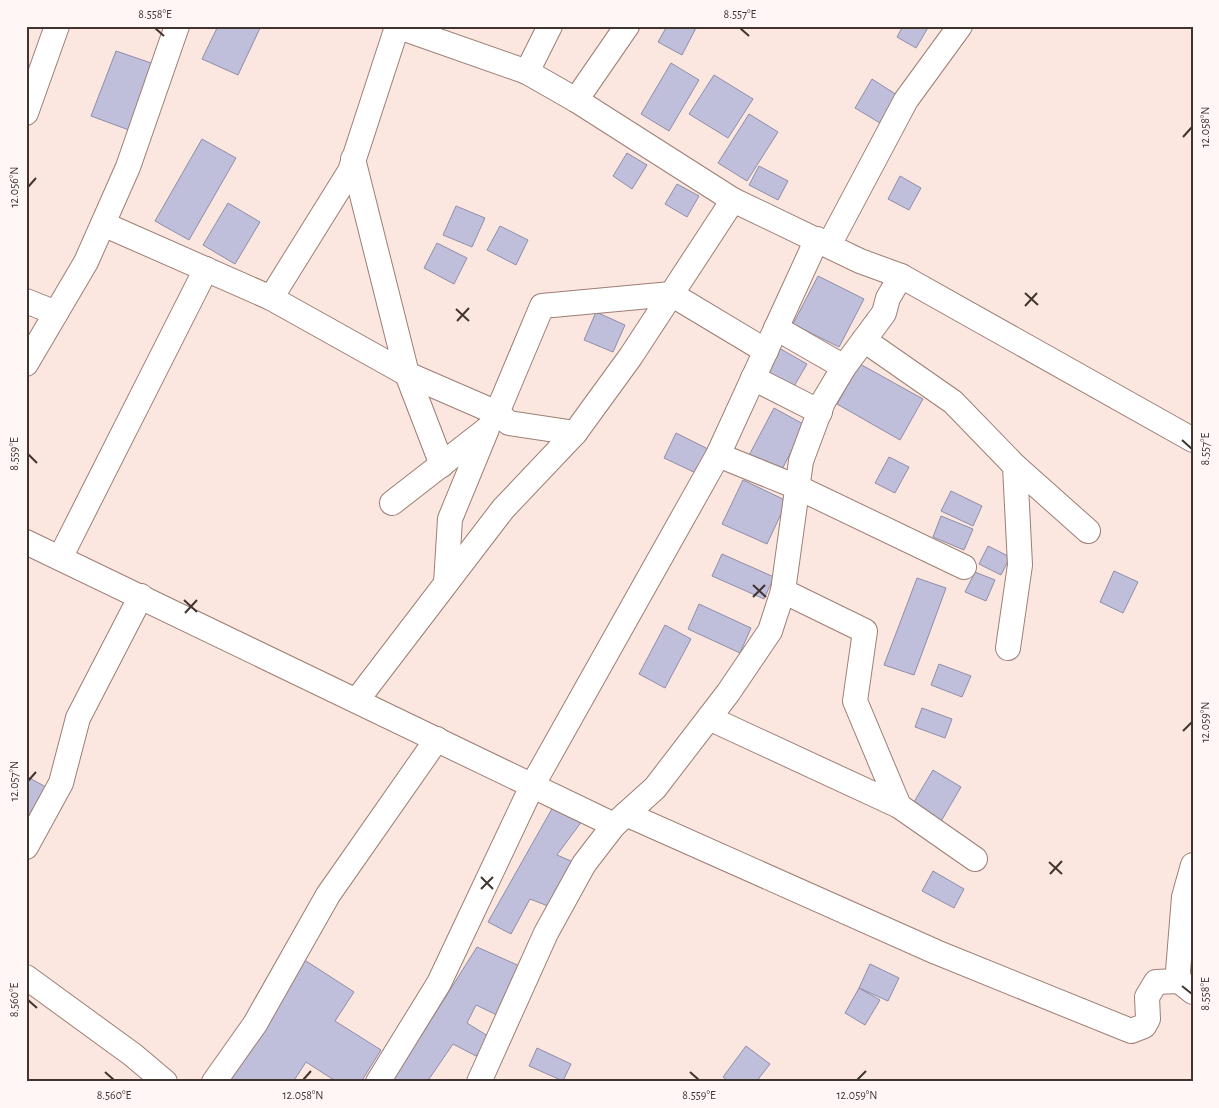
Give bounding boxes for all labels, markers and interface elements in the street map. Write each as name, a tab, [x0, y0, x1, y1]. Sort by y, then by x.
text: 8.558°E	[138, 8, 172, 20]
text: 8.557°E	[724, 8, 757, 20]
text: 12.058°N	[1199, 106, 1211, 148]
text: 12.056°N	[8, 166, 20, 208]
text: 8.557°E	[1199, 432, 1211, 465]
text: 8.559°E	[8, 437, 20, 471]
text: 12.059°N	[1199, 701, 1211, 743]
text: 12.057°N	[8, 761, 20, 801]
text: 8.558°E	[1199, 977, 1211, 1011]
text: 8.560°E	[8, 982, 20, 1017]
text: 8.560°E	[97, 1089, 132, 1101]
text: 12.058°N	[282, 1089, 324, 1101]
text: 8.559°E	[682, 1089, 716, 1101]
text: 12.059°N	[836, 1089, 878, 1101]

